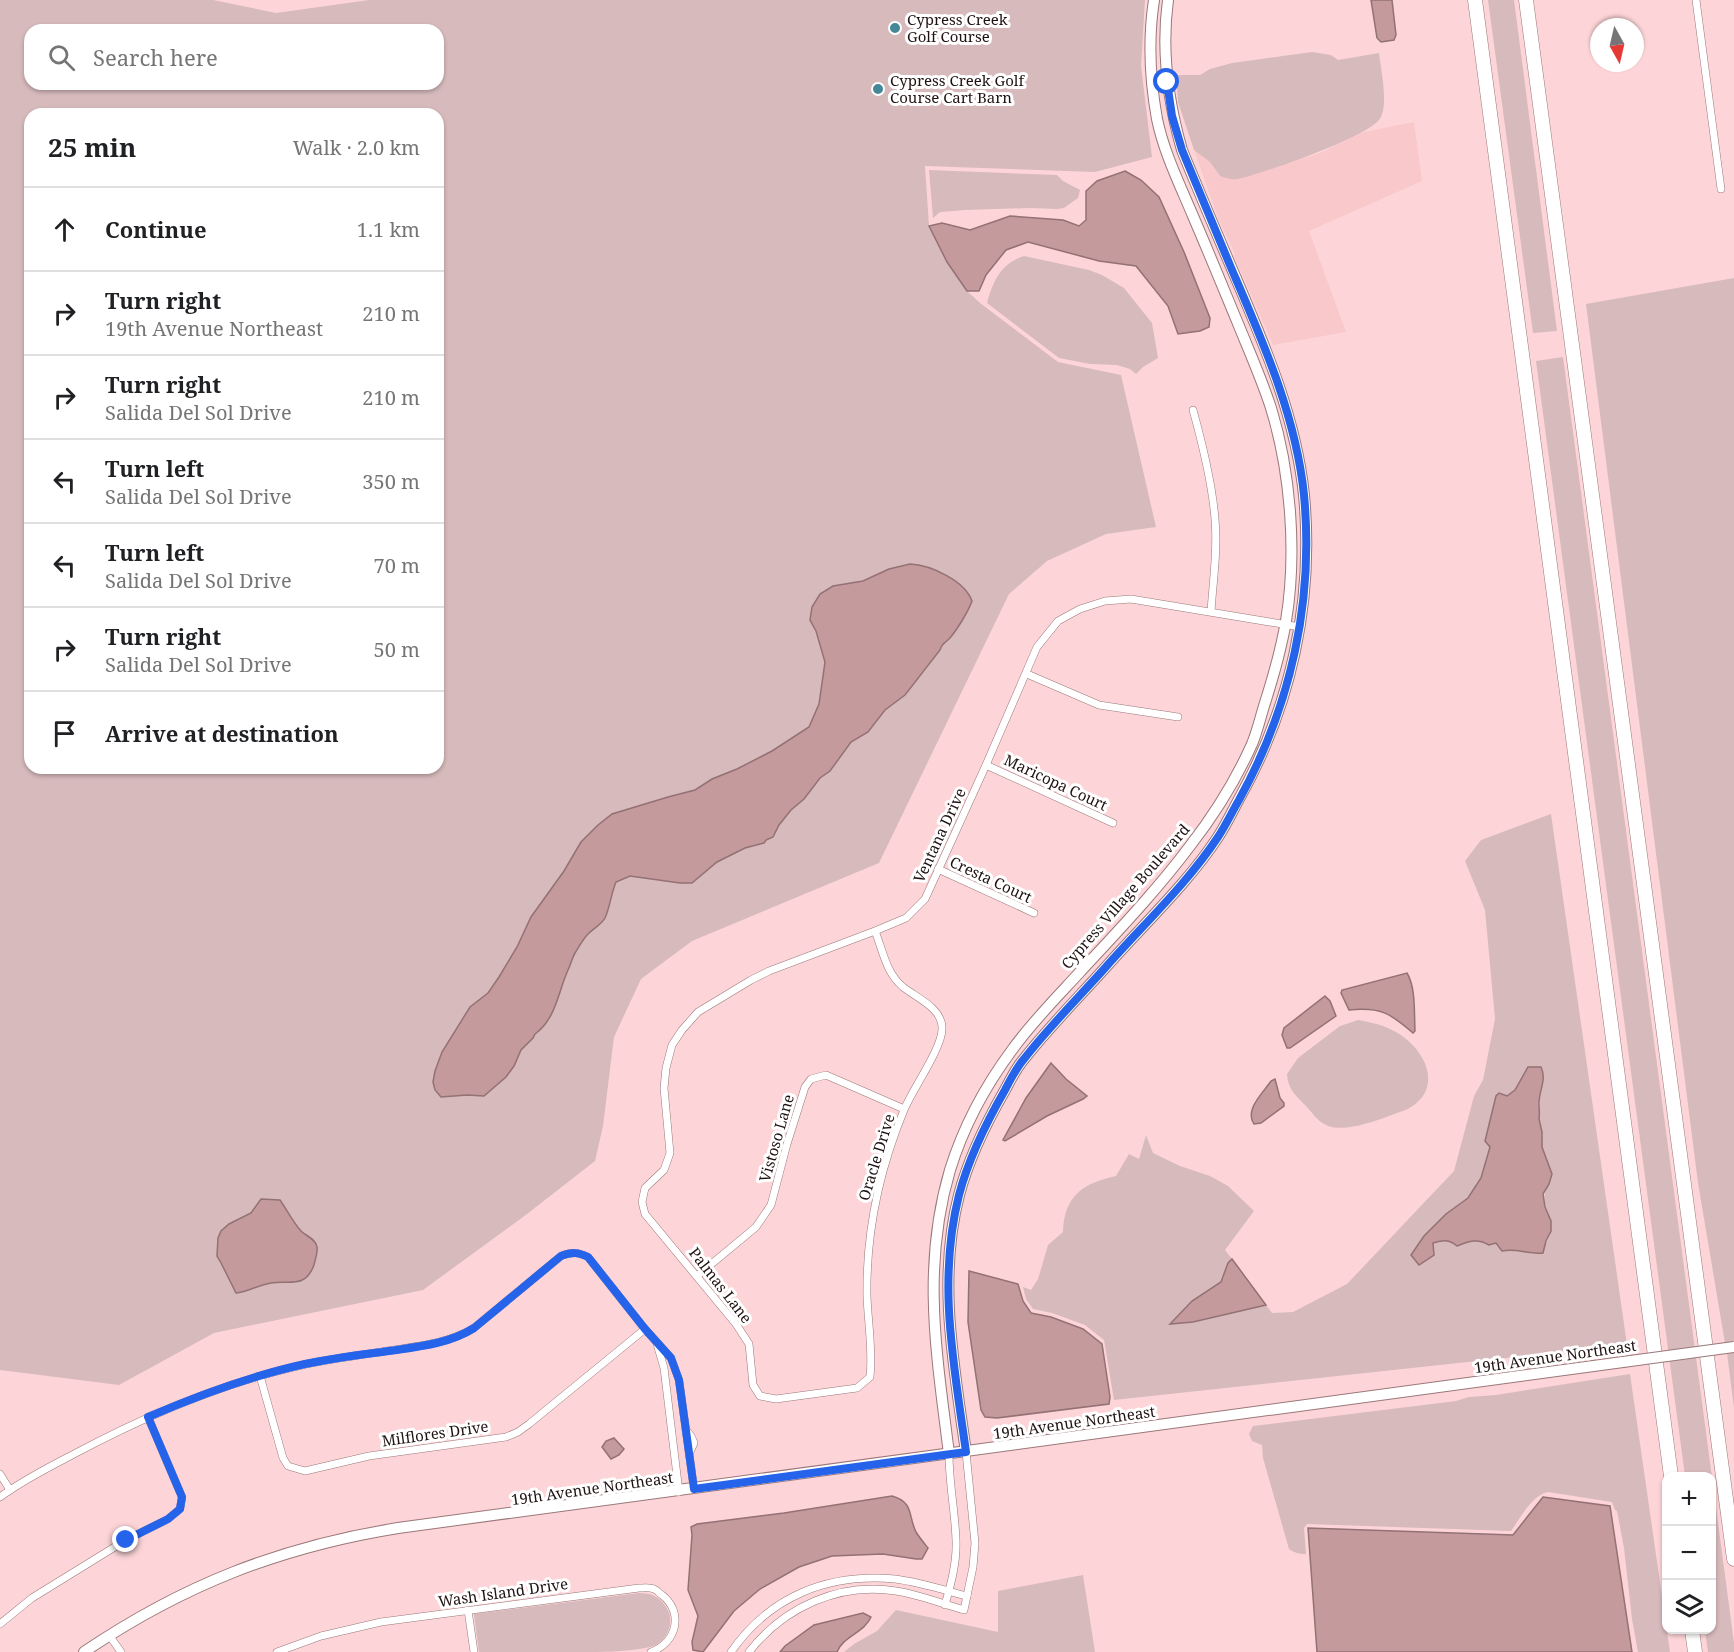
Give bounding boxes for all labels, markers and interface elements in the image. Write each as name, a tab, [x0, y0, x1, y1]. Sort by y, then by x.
place label: Cypress Creek Golf Course	[907, 9, 1008, 46]
north arrow	[1590, 18, 1644, 72]
marker: Cypress Creek Golf Course	[888, 21, 902, 35]
search box	[24, 24, 444, 90]
icon: search	[45, 41, 78, 74]
text: Search here	[93, 42, 218, 72]
route start	[1153, 68, 1179, 94]
place label: Cypress Creek Golf Course Cart Barn	[890, 70, 1025, 107]
marker: Cypress Creek Golf Course Cart Barn	[871, 82, 885, 96]
text: 25 min	[48, 129, 136, 165]
text: Walk · 2.0 km	[293, 134, 420, 161]
icon: ahead	[48, 213, 81, 246]
text: Continue	[105, 214, 207, 244]
text: 1.1 km	[357, 216, 420, 243]
text: Turn right	[105, 285, 221, 315]
icon: right	[48, 297, 81, 330]
text: 210 m	[362, 300, 420, 327]
text: 19th Avenue Northeast	[105, 315, 323, 342]
text: Turn right	[105, 369, 221, 399]
icon: right	[48, 381, 81, 414]
text: 210 m	[362, 384, 420, 411]
text: Salida Del Sol Drive	[105, 399, 292, 426]
text: Turn left	[105, 453, 204, 483]
icon: left	[48, 465, 81, 498]
text: 350 m	[362, 468, 420, 495]
text: Salida Del Sol Drive	[105, 483, 292, 510]
text: Turn left	[105, 537, 204, 567]
icon: left	[48, 549, 81, 582]
text: 70 m	[374, 552, 420, 579]
text: Salida Del Sol Drive	[105, 567, 292, 594]
text: Turn right	[105, 621, 221, 651]
icon: right	[48, 633, 81, 666]
text: 50 m	[374, 636, 420, 663]
text: Salida Del Sol Drive	[105, 651, 292, 678]
icon: arrive	[48, 717, 81, 750]
text: Arrive at destination	[105, 718, 339, 748]
street label: Maricopa Court	[1001, 749, 1111, 815]
street label: Ventana Drive	[908, 784, 970, 886]
street label: Cypress Village Boulevard	[1056, 819, 1194, 973]
street label: Cresta Court	[947, 851, 1035, 907]
street label: Vistoso Lane	[754, 1092, 798, 1184]
street label: Oracle Drive	[853, 1111, 899, 1203]
street label: Palmas Lane	[685, 1243, 757, 1327]
street label: 19th Avenue Northeast	[1473, 1335, 1637, 1377]
street label: 19th Avenue Northeast	[992, 1401, 1156, 1443]
street label: Milflores Drive	[380, 1416, 490, 1450]
street label: 19th Avenue Northeast	[510, 1467, 674, 1509]
map controls	[1662, 1472, 1716, 1634]
button: +	[1662, 1472, 1716, 1526]
route end	[112, 1526, 138, 1552]
button: −	[1662, 1526, 1716, 1580]
street label: Wash Island Drive	[437, 1573, 569, 1611]
button: layers	[1662, 1580, 1716, 1634]

